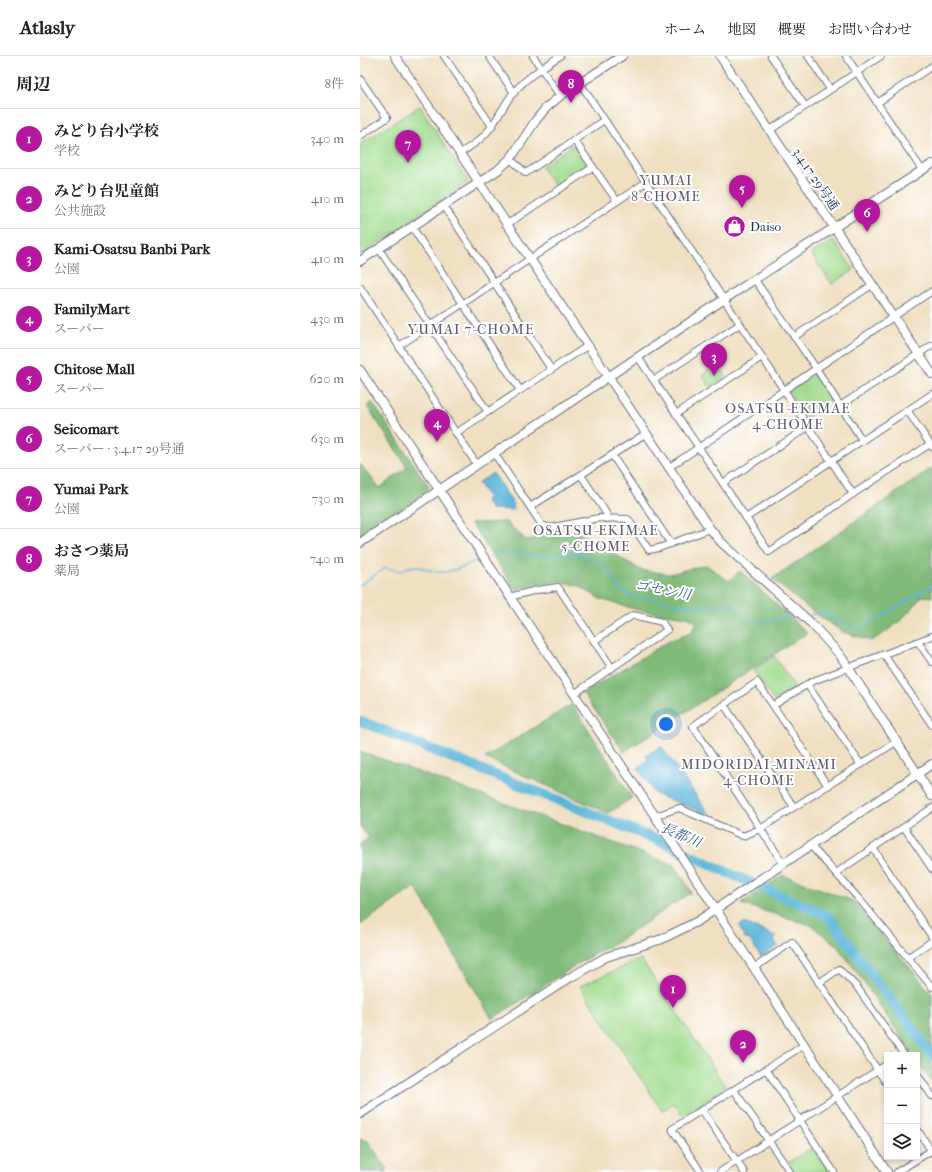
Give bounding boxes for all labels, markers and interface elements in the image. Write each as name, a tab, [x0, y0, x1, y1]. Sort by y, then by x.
text: Atlasly	[20, 17, 75, 39]
text: ホーム	[664, 21, 706, 38]
text: 地図	[728, 21, 756, 38]
text: 概要	[778, 21, 806, 38]
text: お問い合わせ	[828, 21, 912, 38]
pin: 8	[558, 70, 584, 103]
text: 周辺	[16, 74, 50, 94]
text: 8件	[324, 76, 344, 91]
text: みどり台小学校	[54, 122, 159, 140]
pin: 7	[395, 130, 421, 163]
text: 1	[27, 131, 31, 146]
text: 340 m	[310, 131, 344, 146]
text: 学校	[54, 143, 80, 158]
street label: 3.4.17 29号通	[790, 145, 842, 213]
district label: YUMAI 8-CHOME	[631, 172, 701, 205]
pin: 5	[729, 175, 755, 208]
text: みどり台児童館	[54, 182, 159, 200]
text: 2	[26, 191, 32, 206]
text: 410 m	[311, 191, 344, 206]
pin: 6	[854, 199, 880, 232]
text: 公共施設	[54, 203, 106, 218]
shop icon: Daiso	[721, 213, 747, 239]
place label: Daiso	[750, 219, 782, 234]
text: Kami-Osatsu Banbi Park	[54, 240, 210, 258]
text: 3	[26, 251, 32, 266]
text: 410 m	[311, 251, 344, 266]
text: 公園	[54, 261, 80, 276]
text: FamilyMart	[54, 300, 130, 318]
text: 4	[25, 311, 33, 326]
text: 430 m	[310, 311, 344, 326]
text: スーパー	[54, 321, 105, 336]
district label: YUMAI 7-CHOME	[407, 321, 534, 338]
pin: 3	[701, 343, 727, 376]
text: Chitose Mall	[54, 360, 135, 378]
text: 5	[26, 371, 32, 386]
text: 620 m	[310, 371, 344, 386]
text: スーパー	[54, 381, 105, 396]
district label: OSATSU-EKIMAE 4-CHOME	[725, 400, 851, 433]
pin: 4	[424, 409, 450, 442]
text: Seicomart	[54, 420, 119, 438]
text: 6	[25, 431, 33, 446]
text: 630 m	[311, 431, 344, 446]
text: スーパー · 3.4.17 29号通	[54, 441, 185, 456]
text: Yumai Park	[54, 480, 129, 498]
text: 7	[26, 491, 32, 506]
text: 730 m	[312, 491, 344, 506]
text: 公園	[54, 501, 80, 516]
district label: OSATSU-EKIMAE 5-CHOME	[533, 522, 659, 555]
text: おさつ薬局	[54, 542, 129, 560]
text: 8	[26, 551, 32, 566]
text: 740 m	[310, 551, 344, 566]
text: 薬局	[54, 563, 80, 578]
water label: ゴセン川	[634, 576, 694, 604]
your location	[656, 714, 676, 734]
district label: MIDORIDAI-MINAMI 4-CHOME	[681, 756, 837, 789]
water label: 長都川	[658, 819, 705, 852]
pin: 1	[660, 975, 686, 1008]
pin: 2	[730, 1030, 756, 1063]
map controls	[884, 1052, 920, 1160]
button: +	[884, 1052, 920, 1088]
button: −	[884, 1088, 920, 1124]
button: layers	[884, 1124, 920, 1160]

